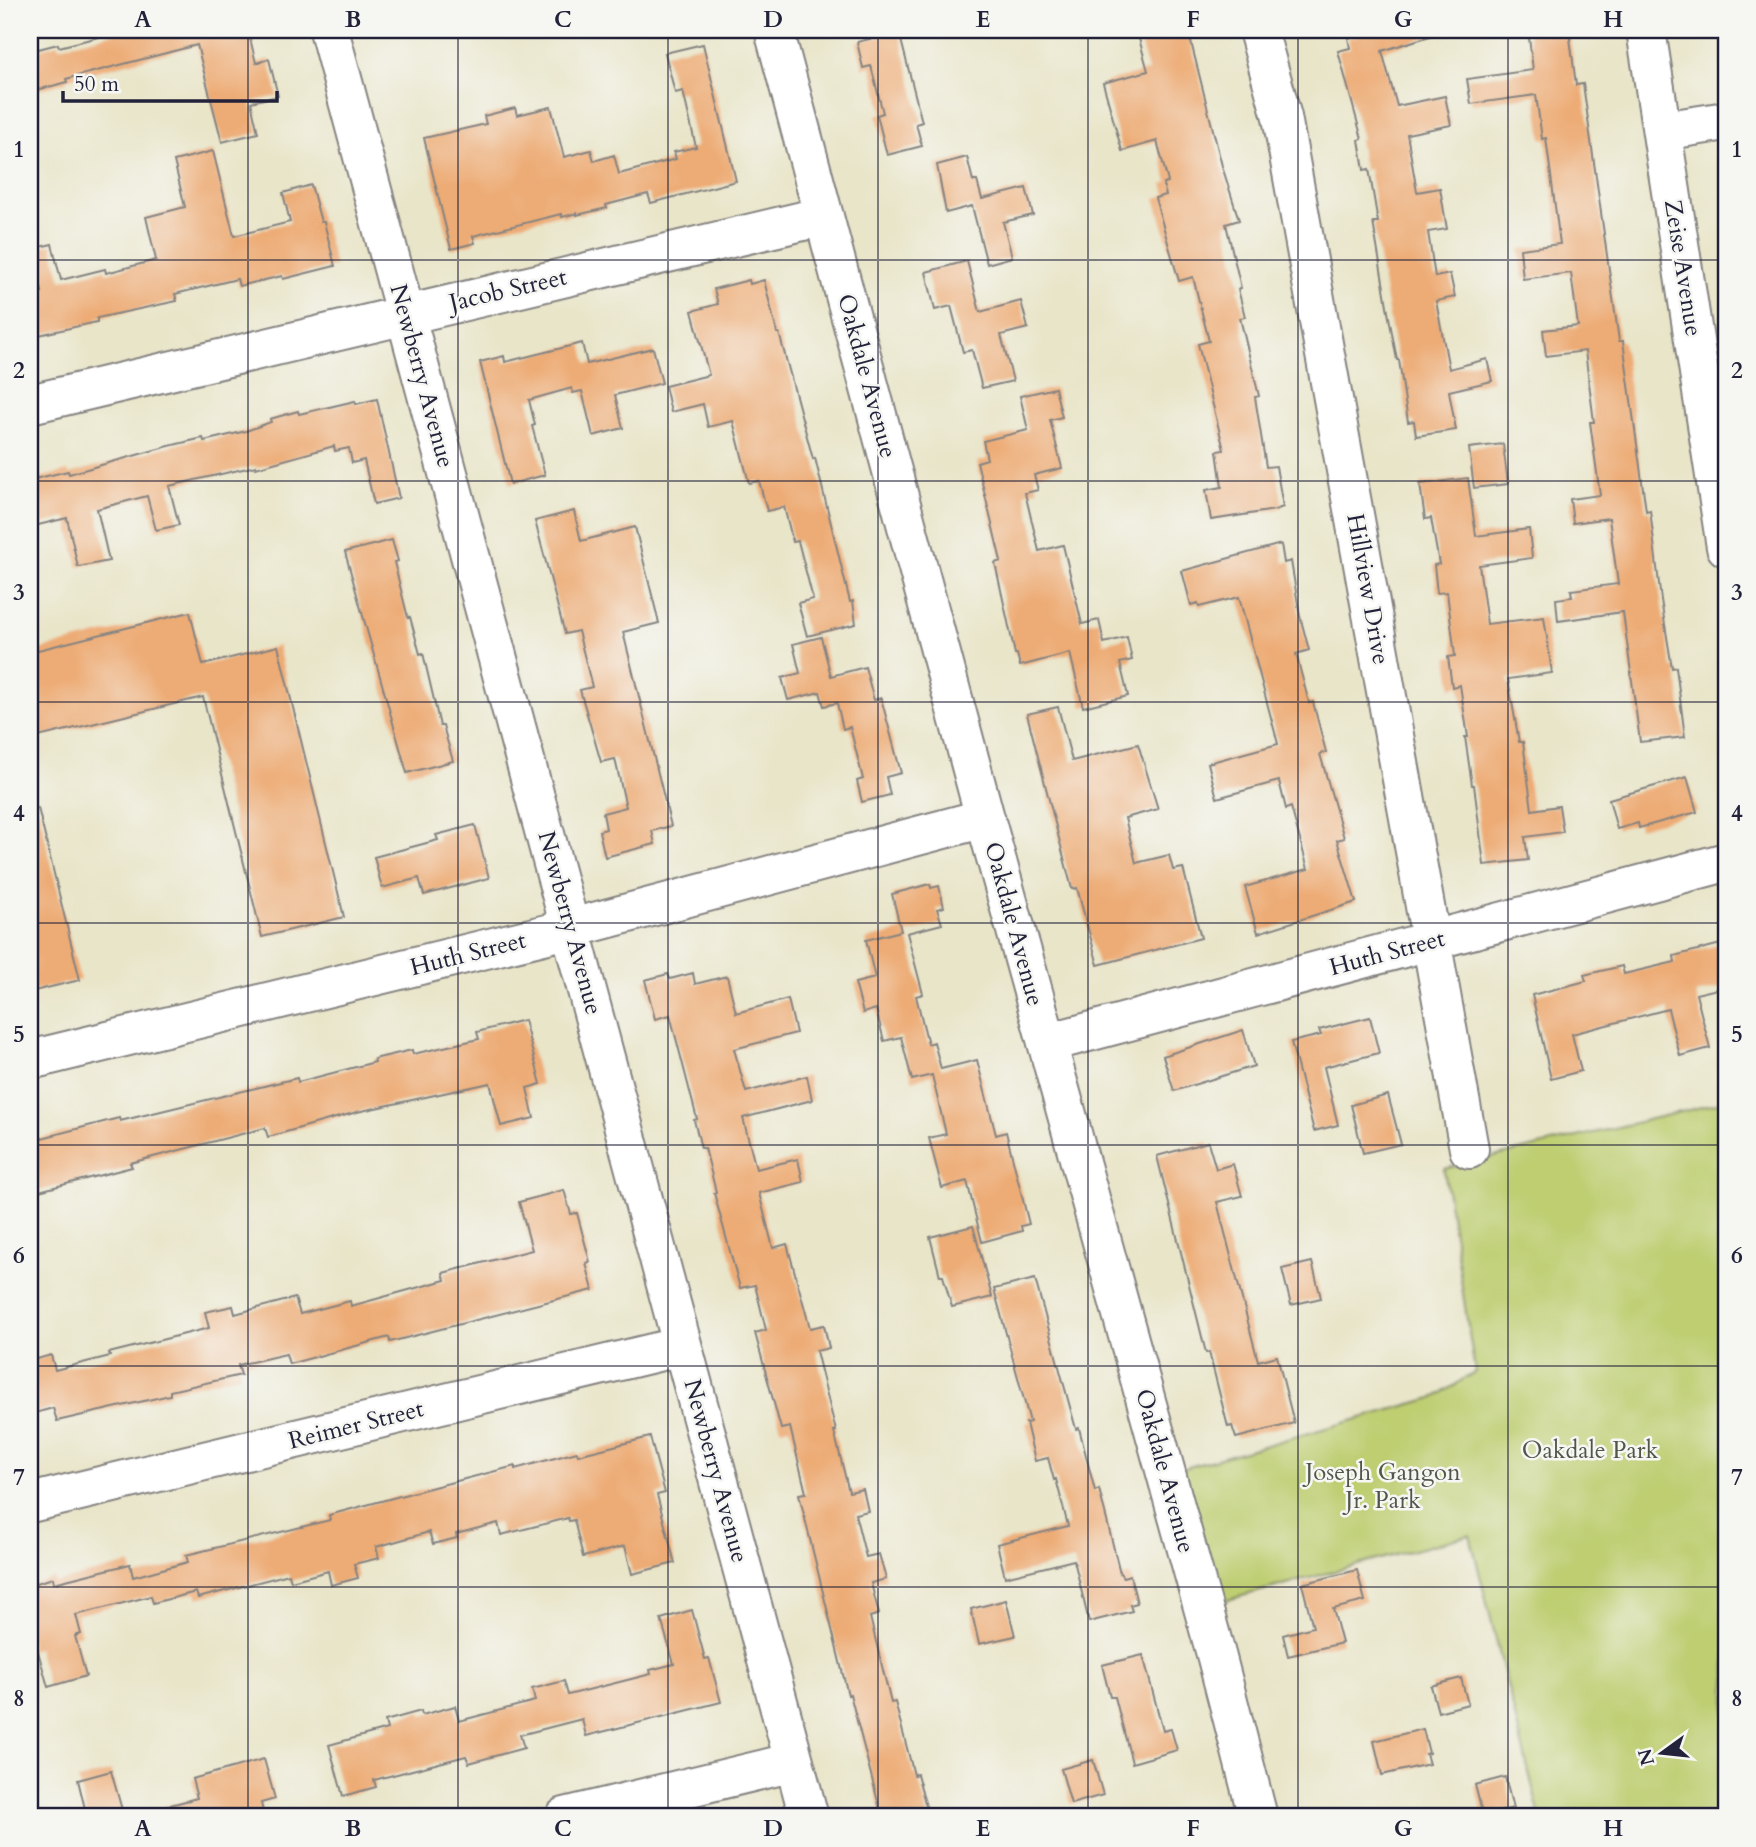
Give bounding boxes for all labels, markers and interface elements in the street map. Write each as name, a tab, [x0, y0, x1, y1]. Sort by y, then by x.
text: A	[134, 4, 152, 35]
text: B	[345, 4, 361, 35]
text: C	[554, 4, 572, 35]
text: D	[763, 4, 783, 35]
text: E	[976, 4, 990, 35]
text: F	[1186, 4, 1200, 35]
text: G	[1394, 4, 1413, 35]
text: H	[1603, 4, 1623, 35]
scale bar	[63, 60, 276, 104]
text: 50 m	[74, 70, 119, 99]
text: 1	[13, 134, 25, 165]
text: 1	[1731, 134, 1743, 165]
street label: Zeise Avenue	[1656, 197, 1710, 339]
street label: Jacob Street	[443, 260, 570, 320]
street label: Newberry Avenue	[382, 281, 462, 471]
street label: Oakdale Avenue	[829, 290, 905, 462]
text: 2	[13, 355, 25, 386]
text: 2	[1731, 355, 1743, 386]
street label: Hillview Drive	[1339, 511, 1397, 667]
text: 3	[13, 577, 25, 608]
text: 3	[1731, 577, 1743, 608]
text: 4	[13, 798, 25, 829]
text: 4	[1731, 798, 1743, 829]
street label: Newberry Avenue	[530, 828, 610, 1018]
street label: Oakdale Avenue	[976, 838, 1052, 1010]
street label: Huth Street	[1326, 922, 1449, 984]
street label: Huth Street	[407, 924, 530, 984]
text: 5	[13, 1019, 25, 1050]
text: 5	[1731, 1019, 1743, 1050]
text: 6	[13, 1240, 25, 1271]
text: 6	[1731, 1240, 1743, 1271]
street label: Newberry Avenue	[676, 1376, 756, 1566]
street label: Oakdale Avenue	[1127, 1385, 1203, 1557]
street label: Reimer Street	[285, 1392, 428, 1458]
park label: Oakdale Park	[1522, 1434, 1659, 1467]
park label: Joseph Gangon Jr. Park	[1302, 1456, 1461, 1517]
text: 7	[13, 1462, 25, 1493]
text: 7	[1731, 1462, 1743, 1493]
text: 8	[13, 1683, 25, 1714]
text: 8	[1731, 1683, 1743, 1714]
north arrow	[1626, 1717, 1696, 1787]
text: N	[1632, 1745, 1661, 1768]
text: A	[134, 1813, 152, 1844]
text: B	[345, 1813, 361, 1844]
text: C	[554, 1813, 572, 1844]
text: D	[763, 1813, 783, 1844]
text: E	[976, 1813, 990, 1844]
text: F	[1186, 1813, 1200, 1844]
text: G	[1394, 1813, 1413, 1844]
text: H	[1603, 1813, 1623, 1844]

